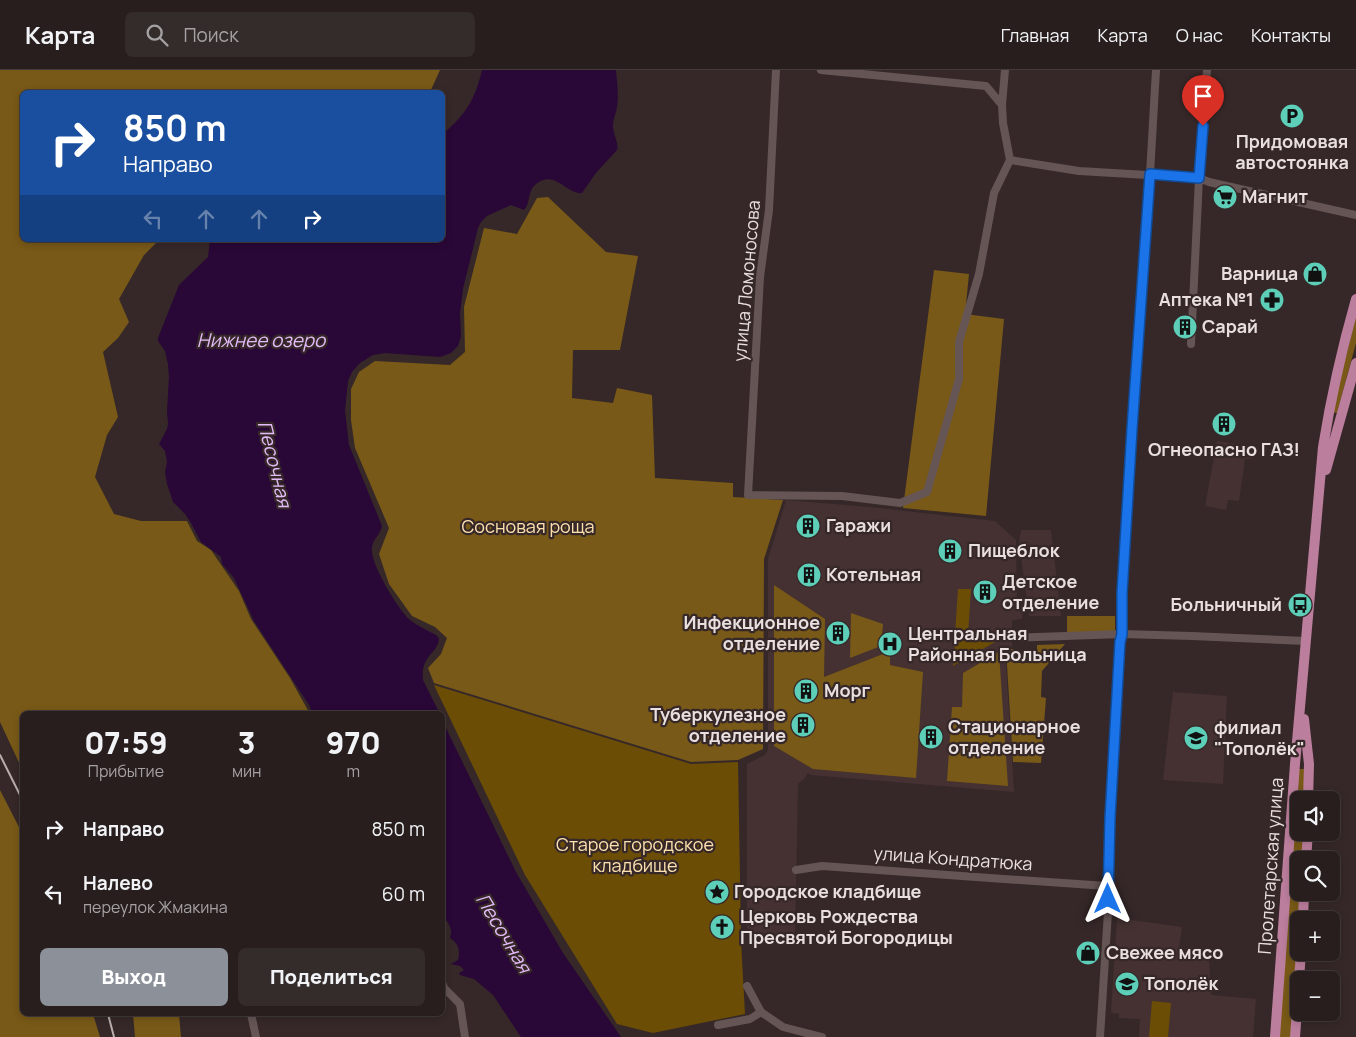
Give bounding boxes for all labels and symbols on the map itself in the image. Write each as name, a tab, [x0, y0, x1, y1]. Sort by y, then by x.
pin	[1182, 75, 1224, 126]
parking icon: Придомовая автостоянка	[1279, 103, 1305, 129]
place label: Придомовая автостоянка	[1235, 129, 1349, 174]
supermarket icon: Магнит	[1212, 184, 1238, 210]
place label: Магнит	[1242, 184, 1309, 208]
street label: улица Ломоносова	[727, 199, 765, 363]
place label: Варница	[1221, 261, 1298, 285]
shop icon: Варница	[1302, 261, 1328, 287]
place label: Аптека №1	[1159, 287, 1254, 311]
pharmacy icon: Аптека №1	[1259, 287, 1285, 313]
building icon: Сарай	[1172, 314, 1198, 340]
place label: Сарай	[1202, 314, 1258, 338]
water label: Нижнее озеро	[197, 327, 327, 353]
building icon: Огнеопасно ГАЗ!	[1211, 411, 1237, 437]
water label: Песочная	[252, 418, 299, 511]
place label: Огнеопасно ГАЗ!	[1148, 437, 1300, 461]
building icon: Гаражи	[795, 513, 821, 539]
place label: Гаражи	[826, 513, 891, 537]
park label: Сосновая роща	[461, 514, 595, 538]
building icon: Пищеблок	[937, 538, 963, 564]
place label: Пищеблок	[968, 538, 1061, 562]
building icon: Котельная	[796, 562, 822, 588]
place label: Котельная	[826, 562, 921, 586]
place label: Детское отделение	[1002, 569, 1099, 614]
building icon: Детское отделение	[972, 579, 998, 605]
place label: Больничный	[1171, 592, 1282, 616]
bus stop icon: Больничный	[1287, 592, 1313, 618]
place label: Инфекционное отделение	[684, 610, 820, 655]
building icon: Инфекционное отделение	[825, 620, 851, 646]
place label: Центральная Районная Больница	[908, 621, 1087, 666]
hospital icon: Центральная Районная Больница	[877, 631, 903, 657]
building icon: Морг	[793, 678, 819, 704]
place label: Морг	[824, 678, 871, 702]
place label: Туберкулезное отделение	[650, 702, 786, 747]
building icon: Туберкулезное отделение	[790, 712, 816, 738]
place label: Стационарное отделение	[948, 714, 1081, 759]
place label: филиал "Тополёк"	[1214, 715, 1305, 760]
building icon: Стационарное отделение	[918, 724, 944, 750]
school or university icon: филиал "Тополёк"	[1183, 725, 1209, 751]
street label: Пролетарская улица	[1252, 777, 1288, 955]
park label: Старое городское кладбище	[556, 832, 714, 877]
street label: улица Кондратюка	[873, 840, 1033, 876]
position arrow	[1081, 872, 1133, 924]
place icon: Городское кладбище	[704, 879, 730, 905]
place label: Городское кладбище	[734, 879, 921, 903]
water label: Песочная	[470, 888, 539, 979]
place label: Церковь Рождества Пресвятой Богородицы	[740, 904, 953, 949]
church icon: Церковь Рождества Пресвятой Богородицы	[709, 914, 735, 940]
shop icon: Свежее мясо	[1075, 940, 1101, 966]
place label: Свежее мясо	[1106, 940, 1223, 964]
school or university icon: Тополёк	[1114, 971, 1140, 997]
place label: Тополёк	[1144, 971, 1219, 995]

